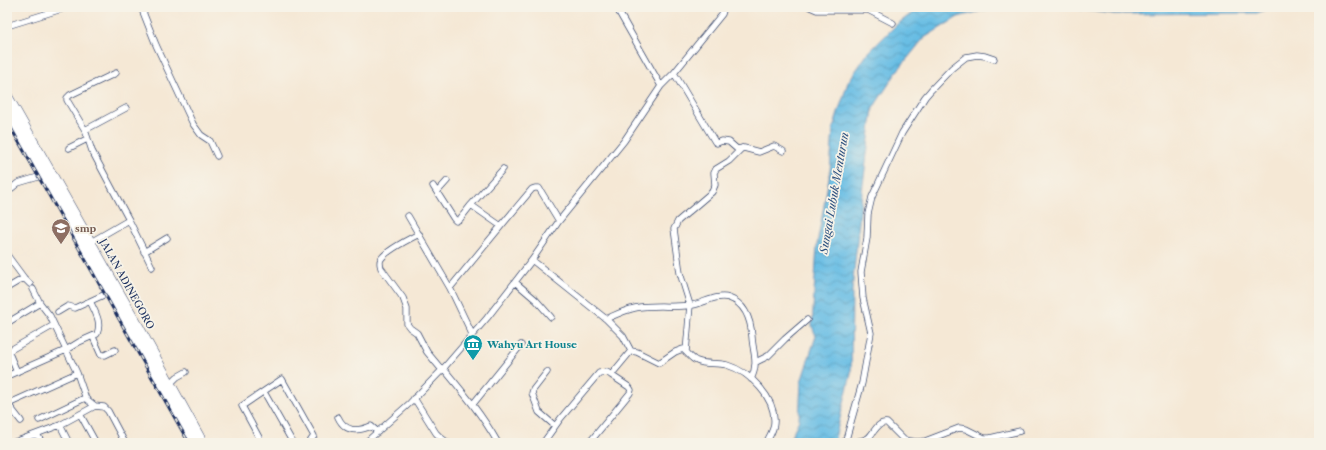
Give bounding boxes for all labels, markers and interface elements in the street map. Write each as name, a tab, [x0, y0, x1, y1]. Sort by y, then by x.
water label: Sungai Lubuk Menturun	[816, 131, 852, 256]
school or university icon: smp	[50, 217, 72, 245]
place label: smp	[75, 222, 97, 235]
street label: JALAN ADINEGORO	[96, 235, 157, 332]
museum icon: Wahyu Art House	[462, 333, 484, 361]
place label: Wahyu Art House	[486, 338, 577, 351]

